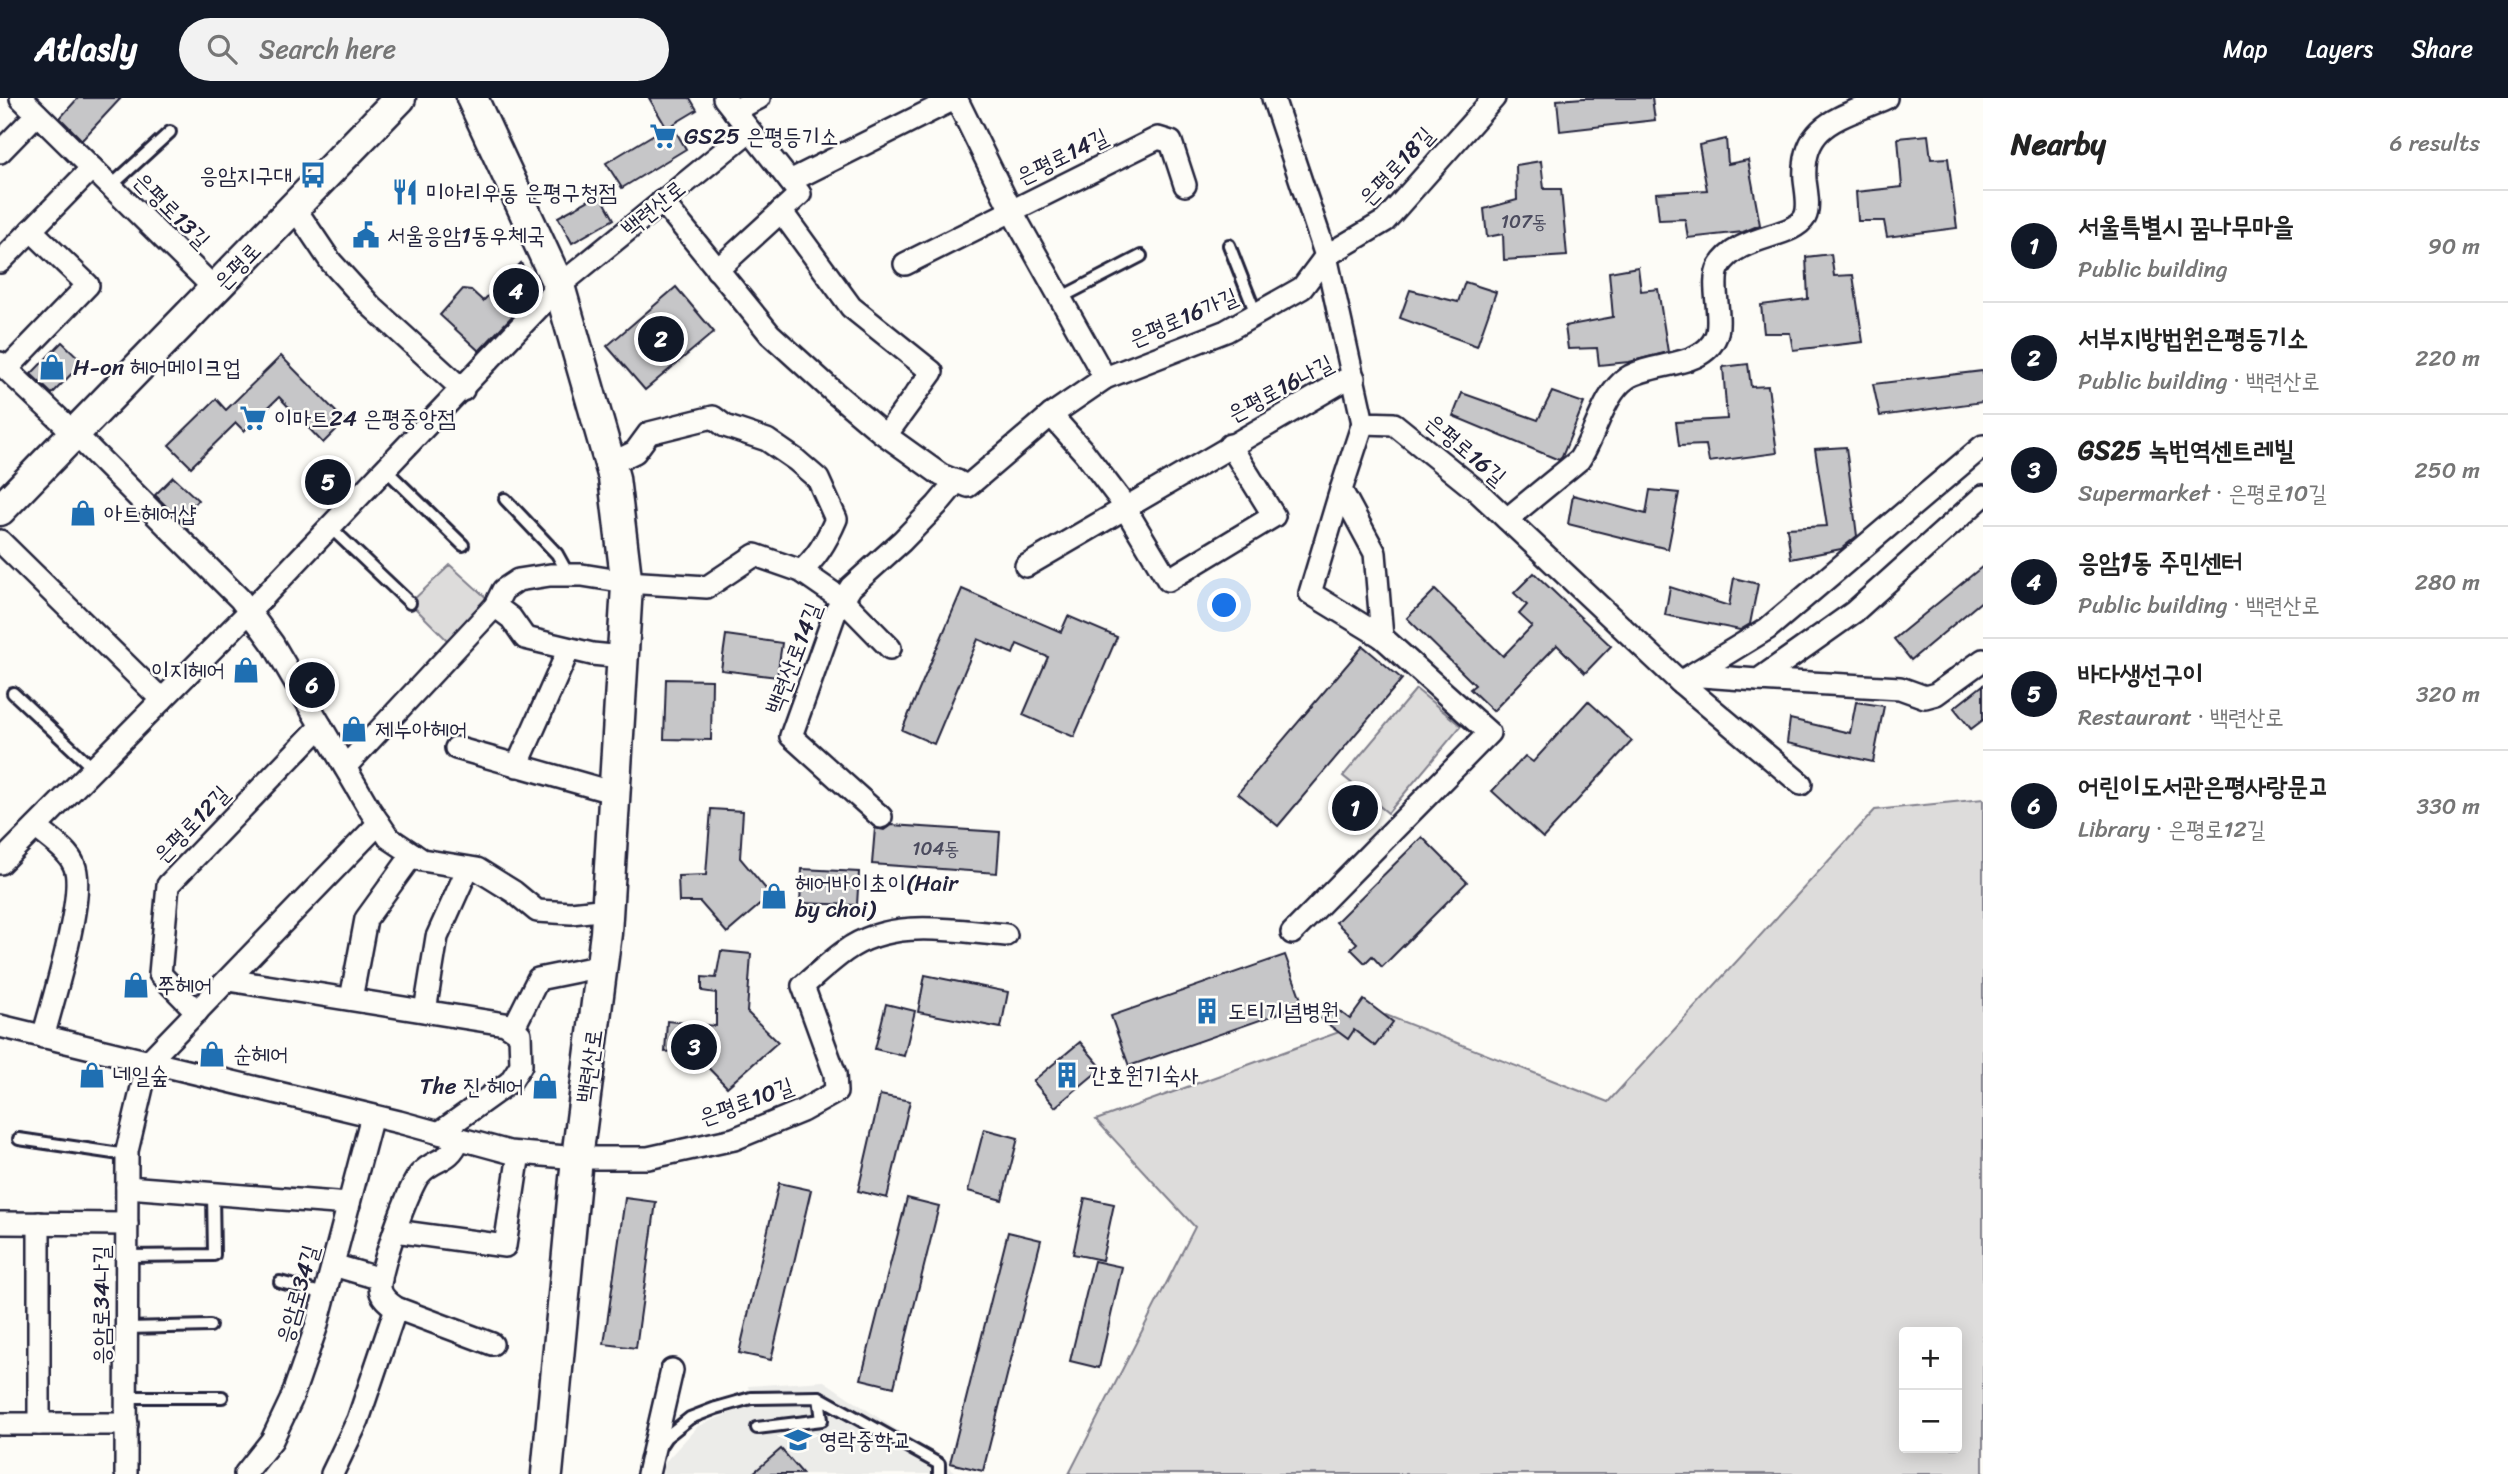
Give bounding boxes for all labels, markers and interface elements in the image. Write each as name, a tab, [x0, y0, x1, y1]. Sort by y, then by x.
search box	[179, 18, 669, 81]
text: Atlasly	[35, 20, 137, 78]
text: Search here	[259, 26, 396, 72]
text: Map	[2223, 28, 2268, 70]
text: Layers	[2306, 28, 2373, 70]
text: Share	[2411, 28, 2473, 70]
icon: search	[203, 30, 241, 68]
place label: GS25 은평등기소	[684, 116, 839, 157]
street label: 은평로14길	[1009, 116, 1115, 196]
street label: 은평로18길	[1348, 117, 1445, 216]
text: Nearby	[2011, 117, 2106, 171]
supermarket icon: GS25 은평등기소	[648, 121, 678, 151]
text: 6 results	[2390, 123, 2480, 164]
place label: 응암지구대	[199, 155, 292, 196]
bus stop icon: 응암지구대	[298, 160, 328, 190]
street label: 은평로13길	[123, 162, 220, 259]
street label: 백련산로	[612, 169, 695, 248]
place label: 미아리우동 은평구청점	[426, 172, 617, 213]
restaurant icon: 미아리우동 은평구청점	[390, 177, 420, 207]
text: 서울특별시 꿈나무마을	[2078, 203, 2294, 249]
house number: 107동	[1501, 205, 1547, 238]
place label: 서울응암1동우체국	[387, 215, 545, 256]
public building icon: 서울응암1동우체국	[351, 220, 381, 250]
text: 1	[2029, 226, 2039, 267]
text: 90 m	[2428, 226, 2480, 267]
street label: 은평로	[203, 232, 271, 301]
text: Public building	[2078, 249, 2228, 290]
pin: 4	[493, 265, 539, 317]
street label: 은평로16가길	[1122, 276, 1244, 359]
pin: 2	[638, 313, 684, 365]
text: 서부지방법원은평등기소	[2078, 315, 2308, 361]
text: 2	[2027, 338, 2041, 379]
text: 220 m	[2415, 338, 2480, 379]
street label: 은평로16나길	[1220, 343, 1341, 434]
place label: H-on 헤어메이크업	[73, 347, 241, 388]
shop icon: H-on 헤어메이크업	[37, 352, 67, 382]
text: Public building · 백련산로	[2078, 361, 2320, 402]
place label: 이마트24 은평중앙점	[274, 398, 456, 439]
supermarket icon: 이마트24 은평중앙점	[238, 403, 268, 433]
street label: 은평로16길	[1415, 403, 1516, 496]
text: GS25 녹번역센트레빌	[2078, 427, 2295, 473]
text: 3	[2028, 450, 2040, 491]
text: 250 m	[2414, 450, 2480, 491]
pin: 5	[305, 456, 351, 508]
text: Supermarket · 은평로10길	[2078, 473, 2327, 514]
place label: 아트헤어샵	[104, 493, 197, 534]
shop icon: 아트헤어샵	[68, 498, 98, 528]
text: 응암1동 주민센터	[2078, 539, 2242, 585]
text: 4	[2027, 562, 2041, 603]
text: 280 m	[2415, 562, 2480, 603]
text: Public building · 백련산로	[2078, 585, 2320, 626]
your location	[1207, 588, 1241, 622]
street label: 백련산로14길	[753, 596, 834, 720]
place label: 이지헤어	[151, 650, 225, 691]
text: 바다생선구이	[2078, 651, 2204, 697]
shop icon: 이지헤어	[231, 655, 261, 685]
pin: 6	[289, 659, 335, 711]
text: 5	[2027, 674, 2041, 715]
text: 320 m	[2416, 674, 2480, 715]
text: Restaurant · 백련산로	[2078, 697, 2284, 738]
place label: 제누아헤어	[375, 709, 468, 750]
shop icon: 제누아헤어	[339, 714, 369, 744]
text: 어린이도서관은평사랑문고	[2078, 763, 2329, 809]
street label: 은평로12길	[143, 775, 240, 874]
pin: 1	[1332, 782, 1378, 834]
text: 6	[2027, 786, 2041, 827]
text: 330 m	[2417, 786, 2480, 827]
text: Library · 은평로12길	[2078, 809, 2265, 850]
house number: 104동	[912, 832, 960, 865]
place label: 헤어바이초이(Hair by choi)	[795, 863, 959, 930]
shop icon: 헤어바이초이(Hair by choi)	[759, 881, 789, 911]
place label: 쭈헤어	[157, 965, 213, 1006]
shop icon: 쭈헤어	[121, 970, 151, 1000]
place label: 도티기념병원	[1228, 991, 1339, 1032]
building icon: 도티기념병원	[1192, 996, 1222, 1026]
pin: 3	[671, 1021, 717, 1073]
street label: 백련산로	[564, 1027, 615, 1106]
place label: 순헤어	[233, 1034, 289, 1075]
shop icon: 순헤어	[197, 1039, 227, 1069]
place label: 네일숲	[113, 1055, 169, 1096]
place label: 간호원기숙사	[1088, 1055, 1199, 1096]
shop icon: 네일숲	[77, 1060, 107, 1090]
building icon: 간호원기숙사	[1052, 1060, 1082, 1090]
street label: 은평로10길	[693, 1065, 799, 1138]
place label: The 진 헤어	[420, 1066, 524, 1107]
shop icon: The 진 헤어	[530, 1071, 560, 1101]
street label: 응암로34길	[264, 1240, 331, 1348]
street label: 응암로34나길	[81, 1245, 122, 1365]
map controls	[1899, 1327, 1962, 1453]
button: +	[1899, 1327, 1962, 1390]
button: −	[1899, 1390, 1962, 1453]
place label: 영락중학교	[819, 1420, 912, 1461]
school or university icon: 영락중학교	[783, 1425, 813, 1455]

